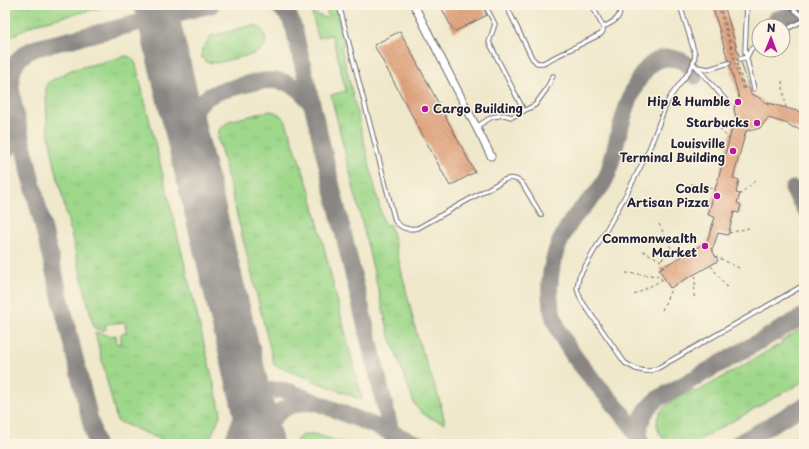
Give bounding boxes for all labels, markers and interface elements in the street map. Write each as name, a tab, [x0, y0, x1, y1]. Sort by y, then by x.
north arrow	[751, 18, 791, 58]
text: N	[767, 19, 776, 36]
place label: Hip & Humble	[647, 92, 730, 110]
marker: Hip & Humble	[733, 97, 743, 107]
place label: Cargo Building	[433, 99, 523, 117]
marker: Cargo Building	[420, 104, 430, 114]
place label: Starbucks	[686, 113, 749, 131]
marker: Starbucks	[752, 118, 762, 128]
place label: Louisville Terminal Building	[619, 134, 725, 166]
marker: Louisville Terminal Building	[728, 146, 738, 156]
place label: Coals Artisan Pizza	[626, 179, 709, 211]
marker: Coals Artisan Pizza	[712, 191, 722, 201]
place label: Commonwealth Market	[602, 229, 697, 261]
marker: Commonwealth Market	[700, 241, 710, 251]

